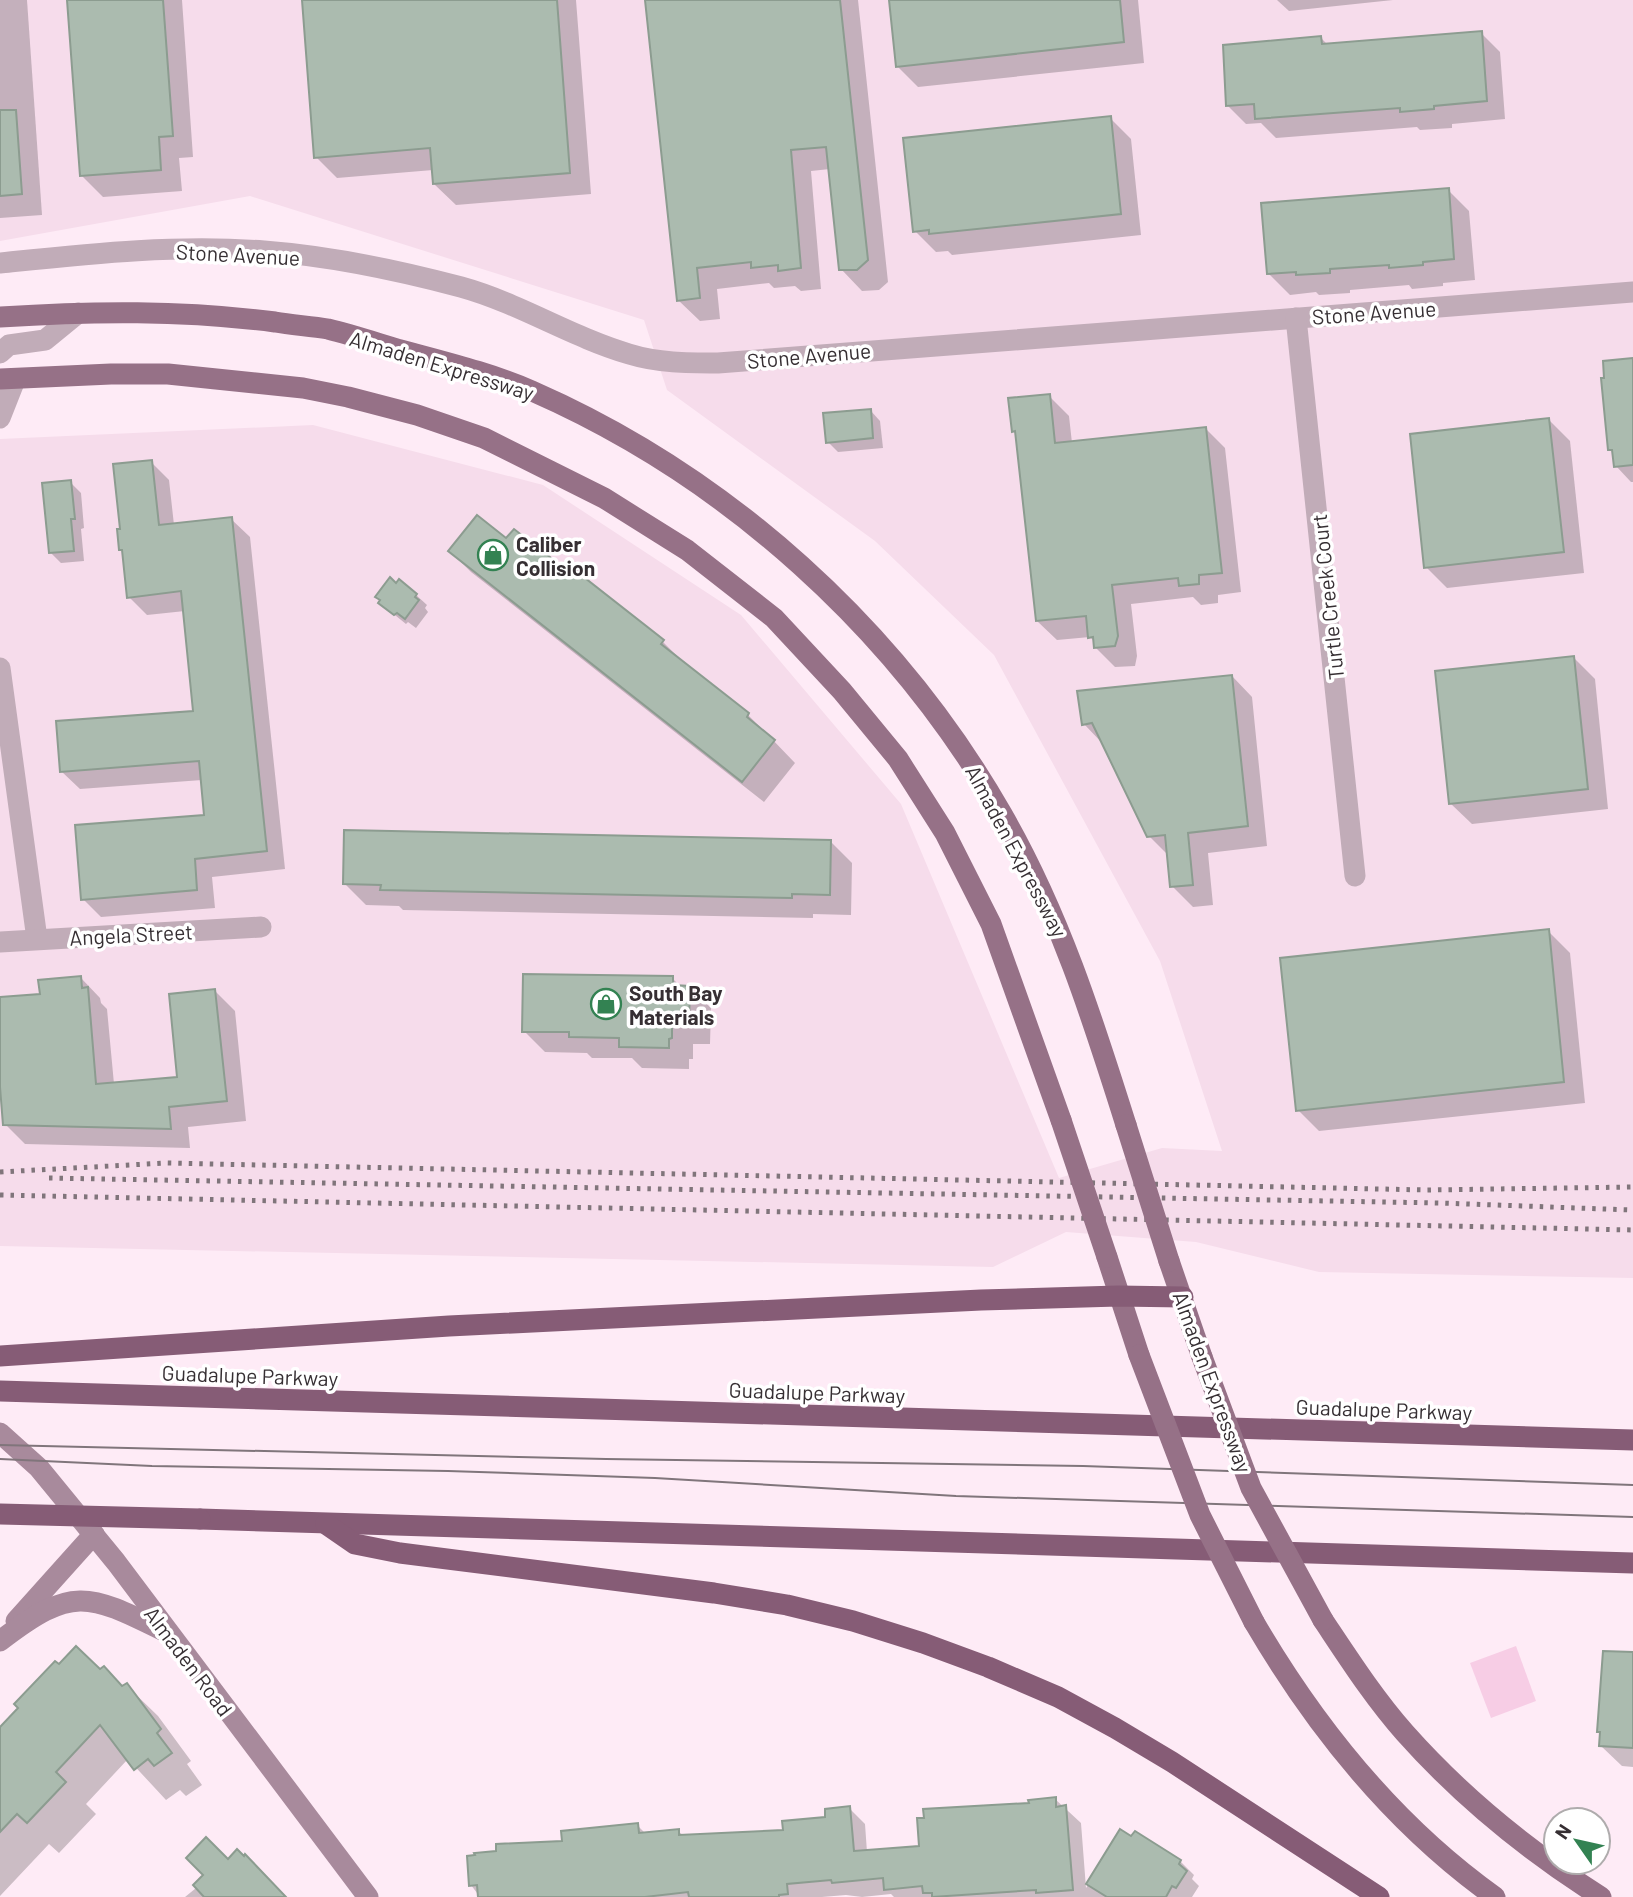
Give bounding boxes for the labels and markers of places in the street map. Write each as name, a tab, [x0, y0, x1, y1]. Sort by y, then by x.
place label: Caliber Collision	[516, 531, 595, 580]
shop icon: Caliber Collision	[476, 538, 510, 572]
place label: South Bay Materials	[629, 980, 723, 1029]
shop icon: South Bay Materials	[589, 987, 623, 1021]

